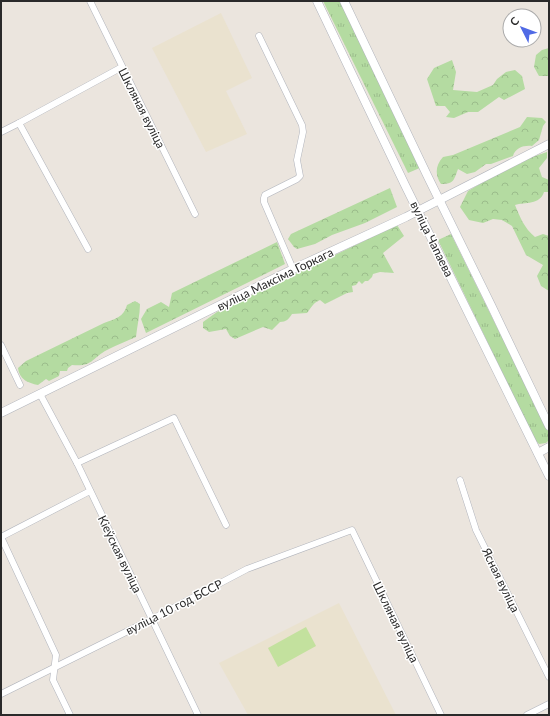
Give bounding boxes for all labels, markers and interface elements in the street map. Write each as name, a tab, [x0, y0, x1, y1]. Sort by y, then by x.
north arrow	[502, 8, 542, 48]
text: С	[507, 13, 522, 28]
street label: Шкляная вуліца	[115, 65, 169, 151]
street label: вуліца Чапаева	[407, 199, 457, 279]
street label: вуліца Максіма Горкага	[214, 244, 336, 314]
street label: Кіеўская вуліца	[95, 513, 145, 595]
street label: Ясная вуліца	[479, 544, 523, 615]
street label: вуліца 10 год БССР	[123, 576, 225, 638]
street label: Шкляная вуліца	[370, 579, 422, 665]

